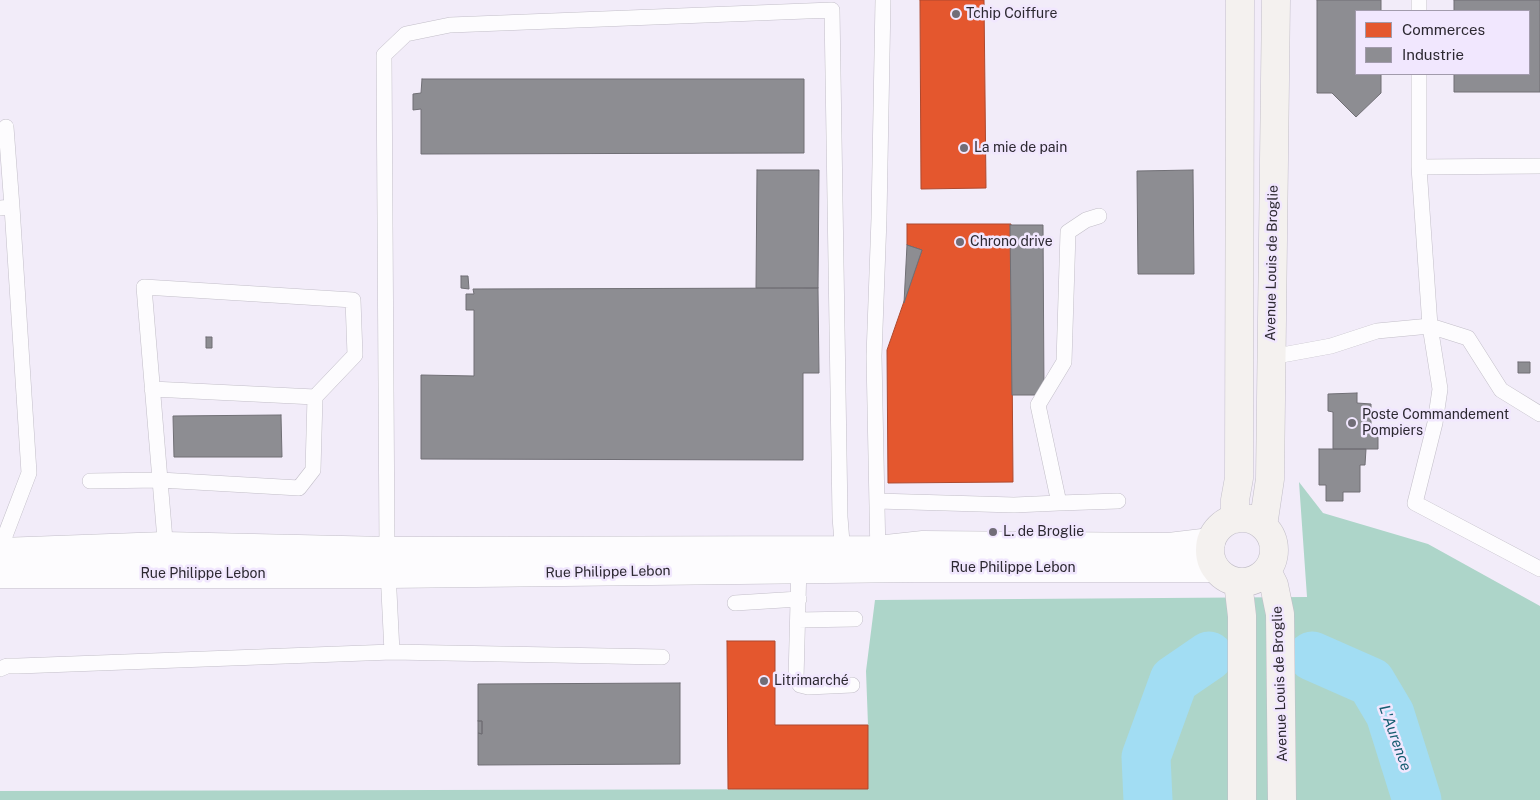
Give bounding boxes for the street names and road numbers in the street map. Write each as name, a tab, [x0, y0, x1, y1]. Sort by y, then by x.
street label: Avenue Louis de Broglie	[1262, 185, 1282, 341]
street label: Rue Philippe Lebon	[950, 560, 1076, 576]
street label: Rue Philippe Lebon	[545, 563, 671, 581]
street label: Rue Philippe Lebon	[140, 566, 266, 582]
street label: Avenue Louis de Broglie	[1269, 606, 1291, 762]

